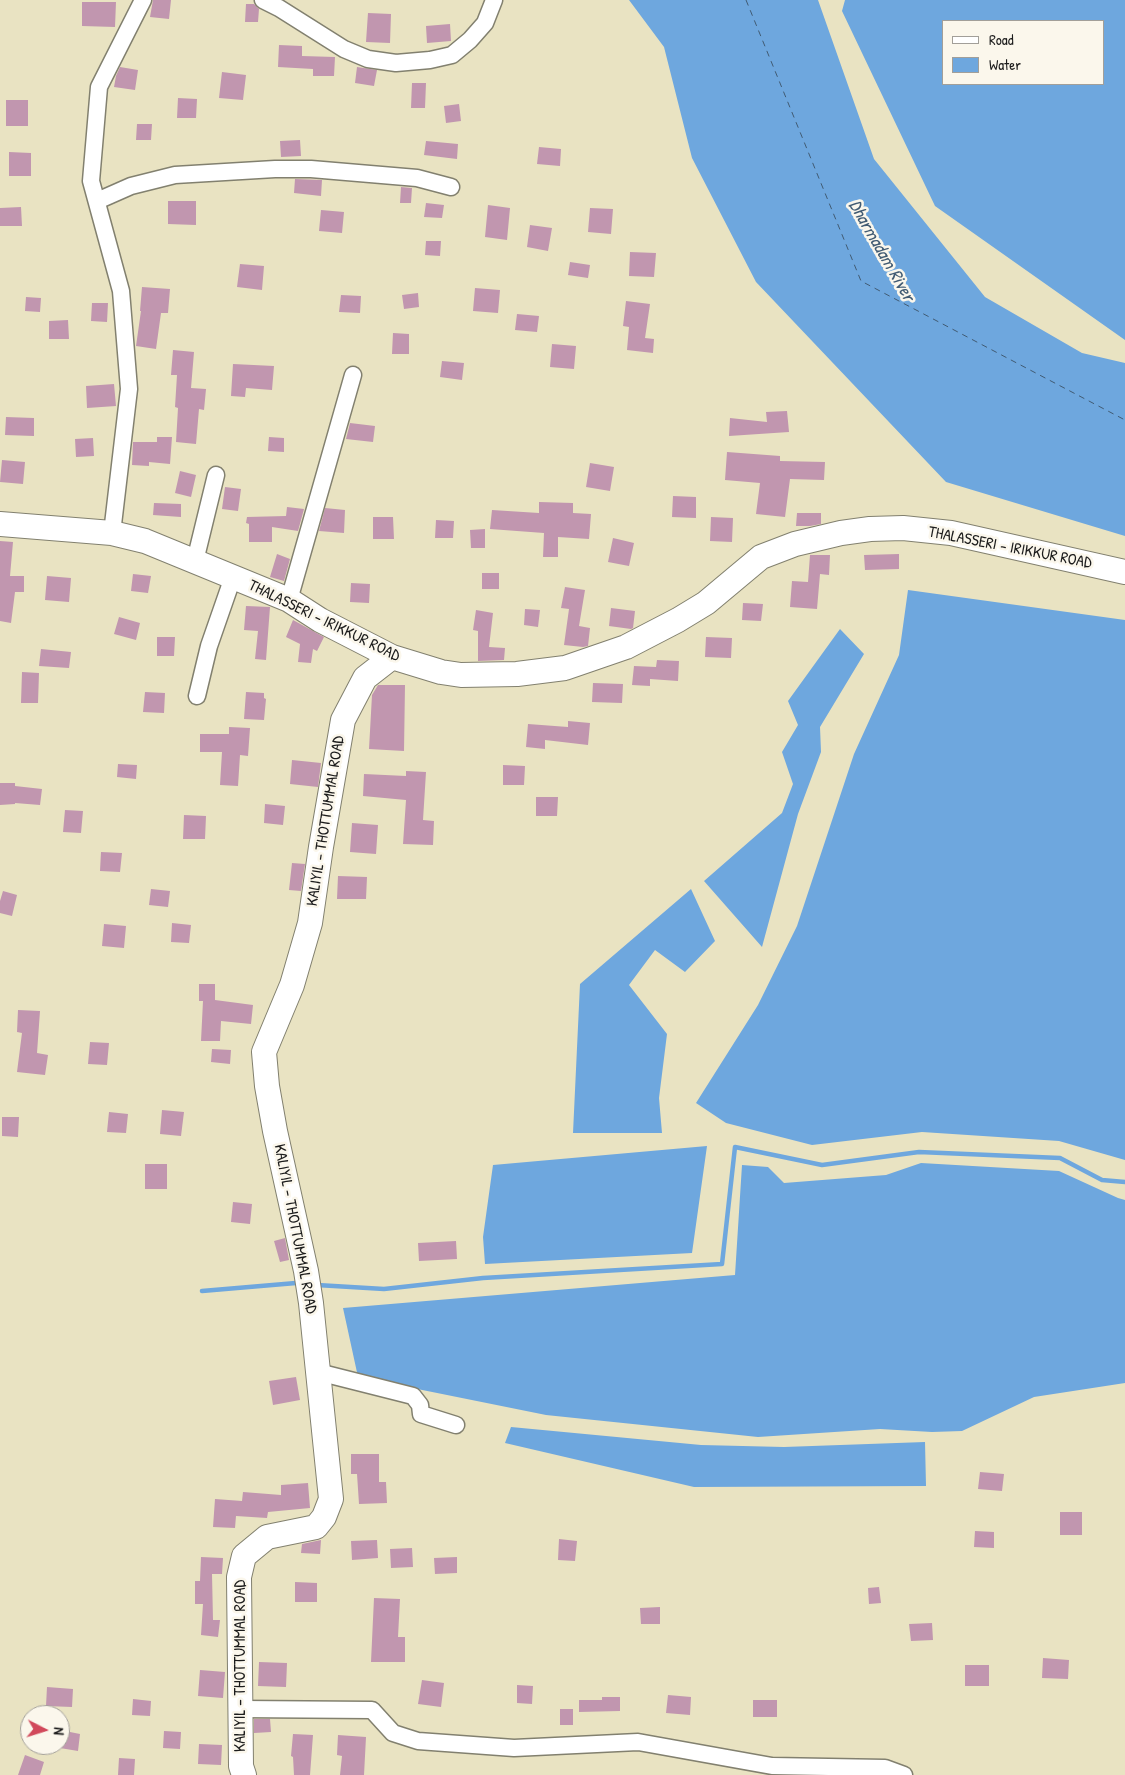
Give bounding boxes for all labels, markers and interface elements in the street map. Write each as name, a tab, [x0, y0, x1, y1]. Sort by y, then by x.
legend	[942, 20, 1105, 85]
text: Road	[989, 29, 1014, 50]
text: Water	[989, 54, 1021, 75]
water label: Dharmadam River	[843, 197, 919, 305]
street label: THALASSERI - IRIKKUR ROAD	[927, 523, 1093, 573]
street label: THALASSERI - IRIKKUR ROAD	[245, 576, 403, 666]
street label: KALIYIL - THOTTUMMAL ROAD	[303, 734, 349, 908]
street label: KALIYIL - THOTTUMMAL ROAD	[269, 1143, 321, 1315]
street label: KALIYIL - THOTTUMMAL ROAD	[231, 1580, 251, 1752]
north arrow	[20, 1705, 70, 1755]
text: N	[50, 1727, 69, 1736]

